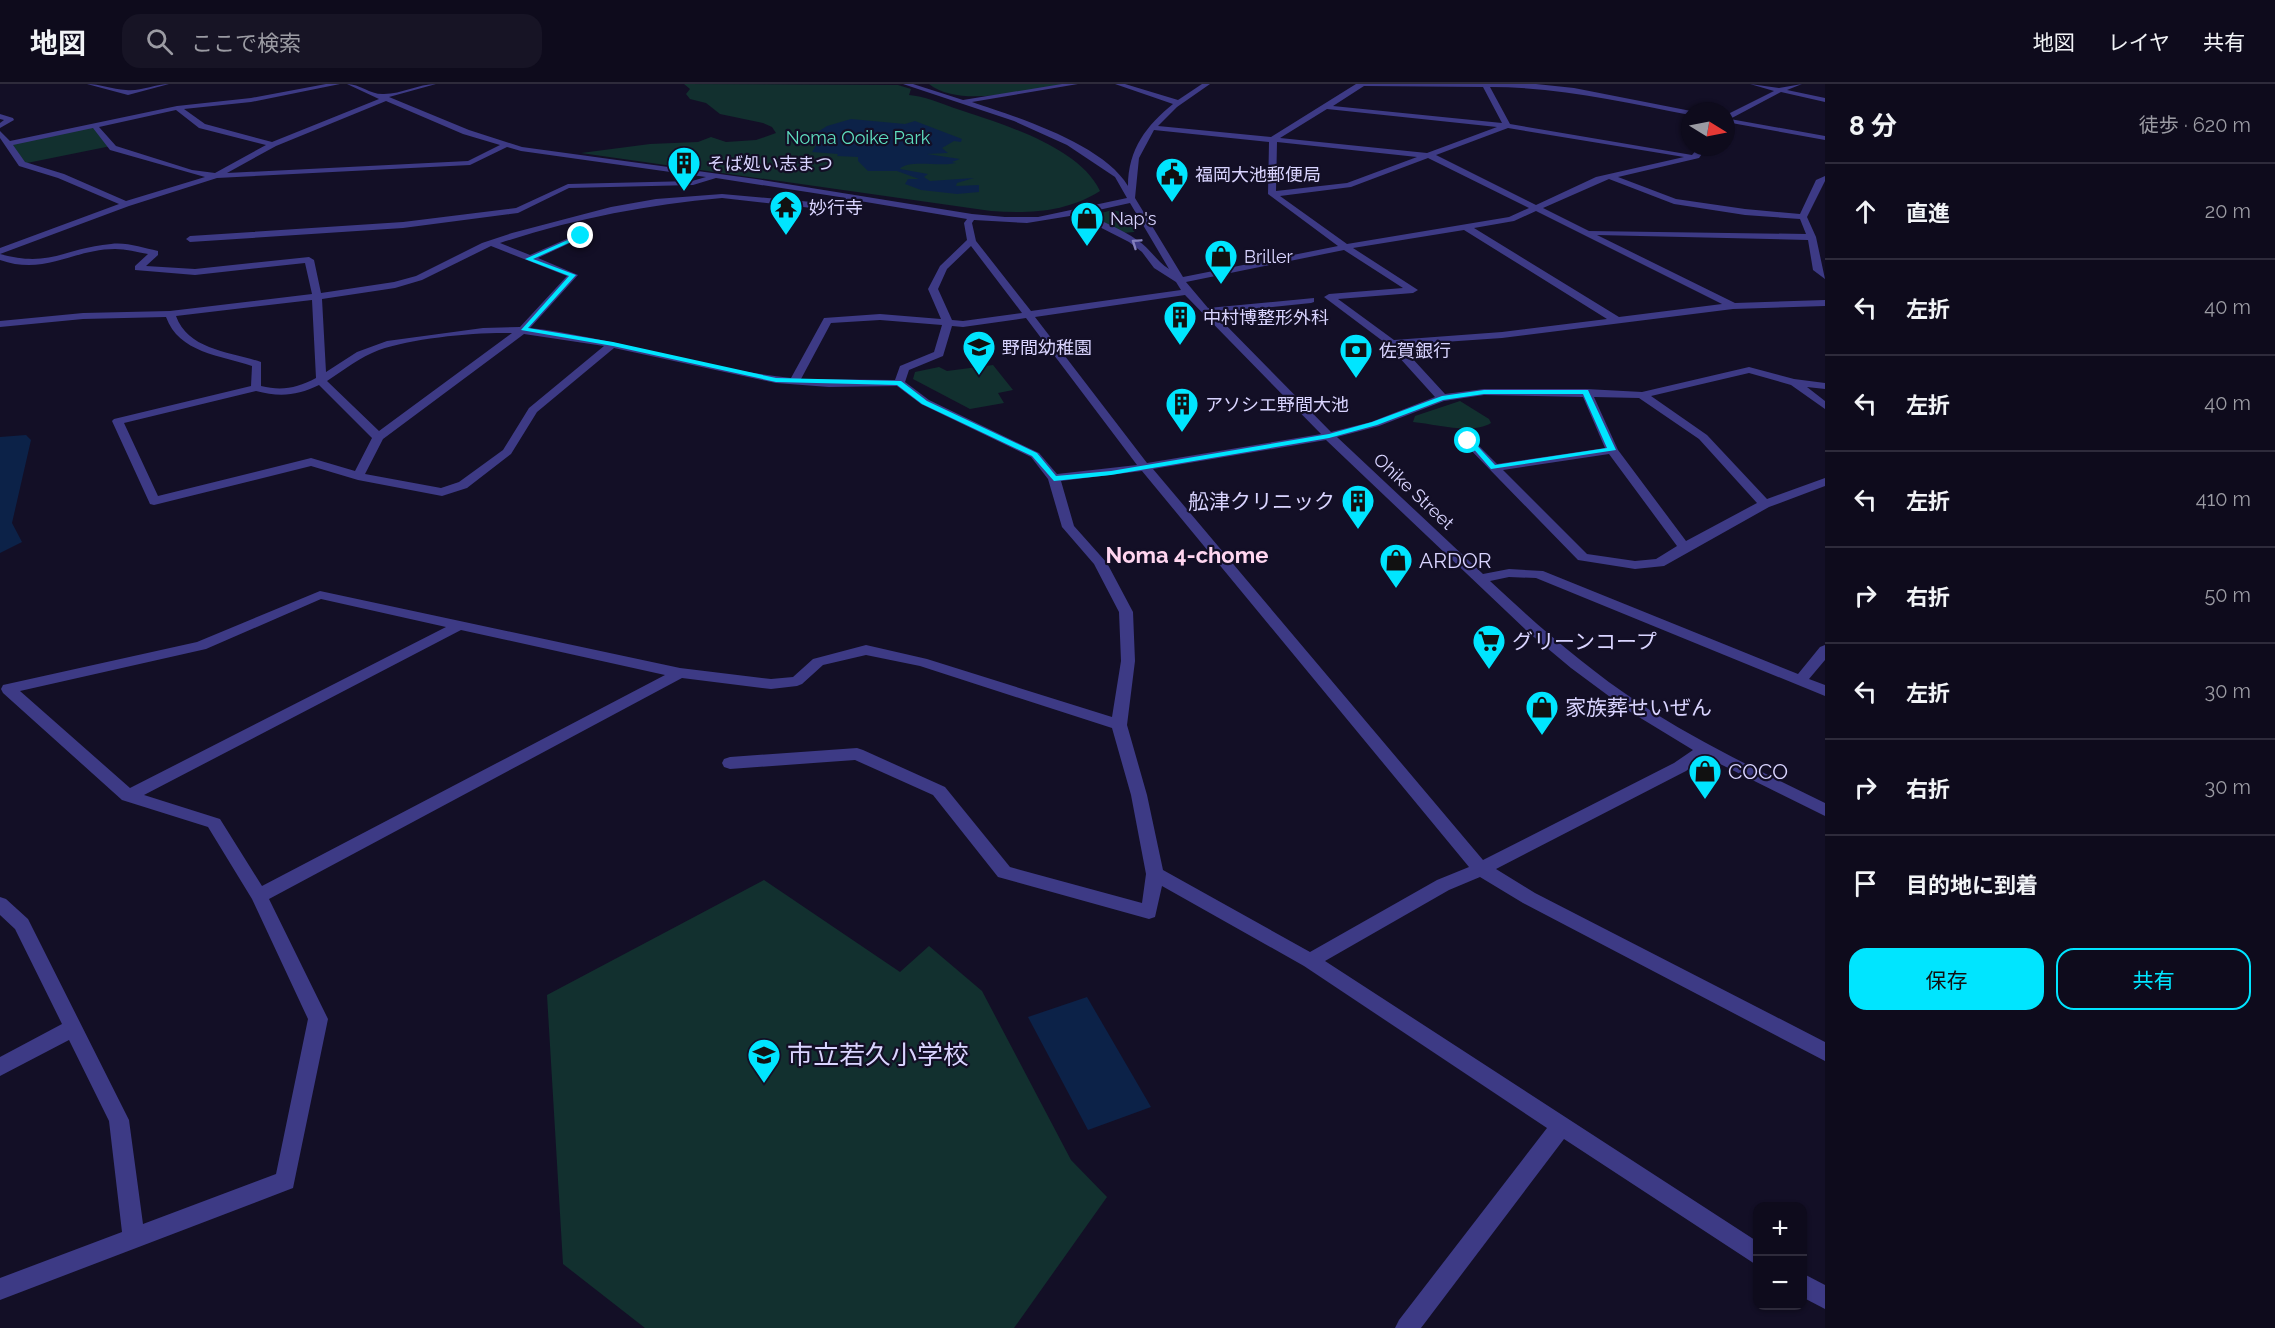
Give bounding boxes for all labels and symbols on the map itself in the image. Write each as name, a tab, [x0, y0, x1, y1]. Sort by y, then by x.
north arrow	[1681, 102, 1735, 156]
park label: Noma Ooike Park	[786, 127, 931, 148]
building icon: そば処い志まつ	[666, 145, 702, 192]
place label: そば処い志まつ	[707, 153, 833, 174]
public building icon: 福岡大池郵便局	[1154, 156, 1190, 203]
place label: 福岡大池郵便局	[1195, 164, 1321, 185]
temple icon: 妙行寺	[768, 189, 804, 236]
place label: 妙行寺	[809, 197, 863, 218]
shop icon: Nap's	[1069, 200, 1105, 247]
place label: Nap's	[1110, 208, 1157, 229]
route end	[567, 222, 593, 248]
shop icon: Briller	[1203, 238, 1239, 285]
one-way arrow	[1131, 240, 1142, 251]
place label: Briller	[1244, 246, 1294, 267]
building icon: 中村博整形外科	[1162, 299, 1198, 346]
place label: 中村博整形外科	[1203, 307, 1329, 328]
school or university icon: 野間幼稚園	[961, 329, 997, 376]
bank icon: 佐賀銀行	[1338, 332, 1374, 379]
place label: 野間幼稚園	[1002, 337, 1092, 358]
place label: 佐賀銀行	[1379, 340, 1451, 361]
building icon: アソシエ野間大池	[1164, 386, 1200, 433]
place label: アソシエ野間大池	[1205, 394, 1349, 415]
route start	[1454, 427, 1480, 453]
street label: Ohike Street	[1370, 449, 1458, 533]
building icon: 舩津クリニック	[1340, 483, 1376, 530]
place label: 舩津クリニック	[1188, 489, 1335, 514]
district label: Noma 4-chome	[1106, 542, 1268, 568]
shop icon: ARDOR	[1378, 542, 1414, 589]
place label: ARDOR	[1419, 548, 1491, 573]
supermarket icon: グリーンコープ	[1471, 623, 1507, 670]
place label: グリーンコープ	[1512, 629, 1657, 654]
shop icon: 家族葬せいぜん	[1524, 689, 1560, 736]
place label: 家族葬せいぜん	[1565, 695, 1712, 720]
shop icon: COCO	[1687, 753, 1723, 800]
place label: COCO	[1728, 759, 1788, 784]
school or university icon: 市立若久小学校	[746, 1037, 782, 1084]
place label: 市立若久小学校	[787, 1040, 969, 1070]

